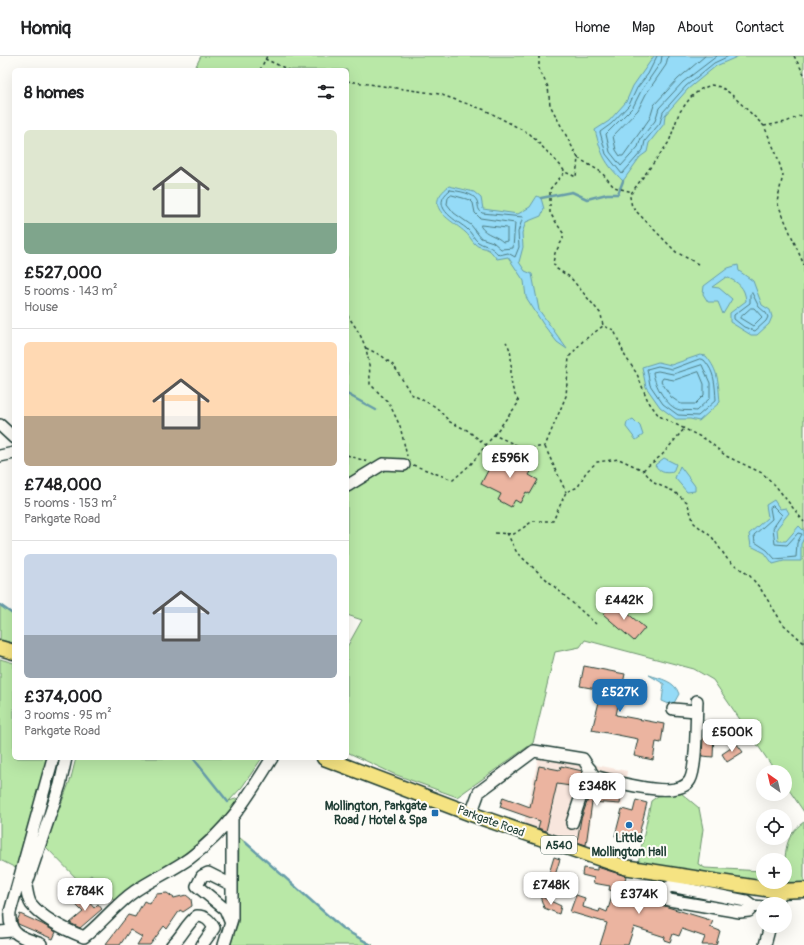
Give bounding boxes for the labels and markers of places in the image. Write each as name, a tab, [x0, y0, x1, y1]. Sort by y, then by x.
pin: £596K	[482, 445, 538, 479]
pin: £442K	[596, 587, 652, 621]
pin: £527K	[592, 679, 648, 713]
pin: £500K	[704, 719, 760, 753]
pin: £348K	[569, 773, 625, 807]
place label: Mollington, Parkgate Road / Hotel & Spa	[325, 799, 428, 828]
marker: Mollington, Parkgate Road / Hotel & Spa	[430, 808, 440, 818]
marker: Little Mollington Hall	[624, 820, 634, 830]
place label: Little Mollington Hall	[591, 831, 667, 860]
pin: £748K	[523, 872, 579, 906]
pin: £784K	[57, 878, 113, 912]
pin: £374K	[611, 881, 667, 915]

